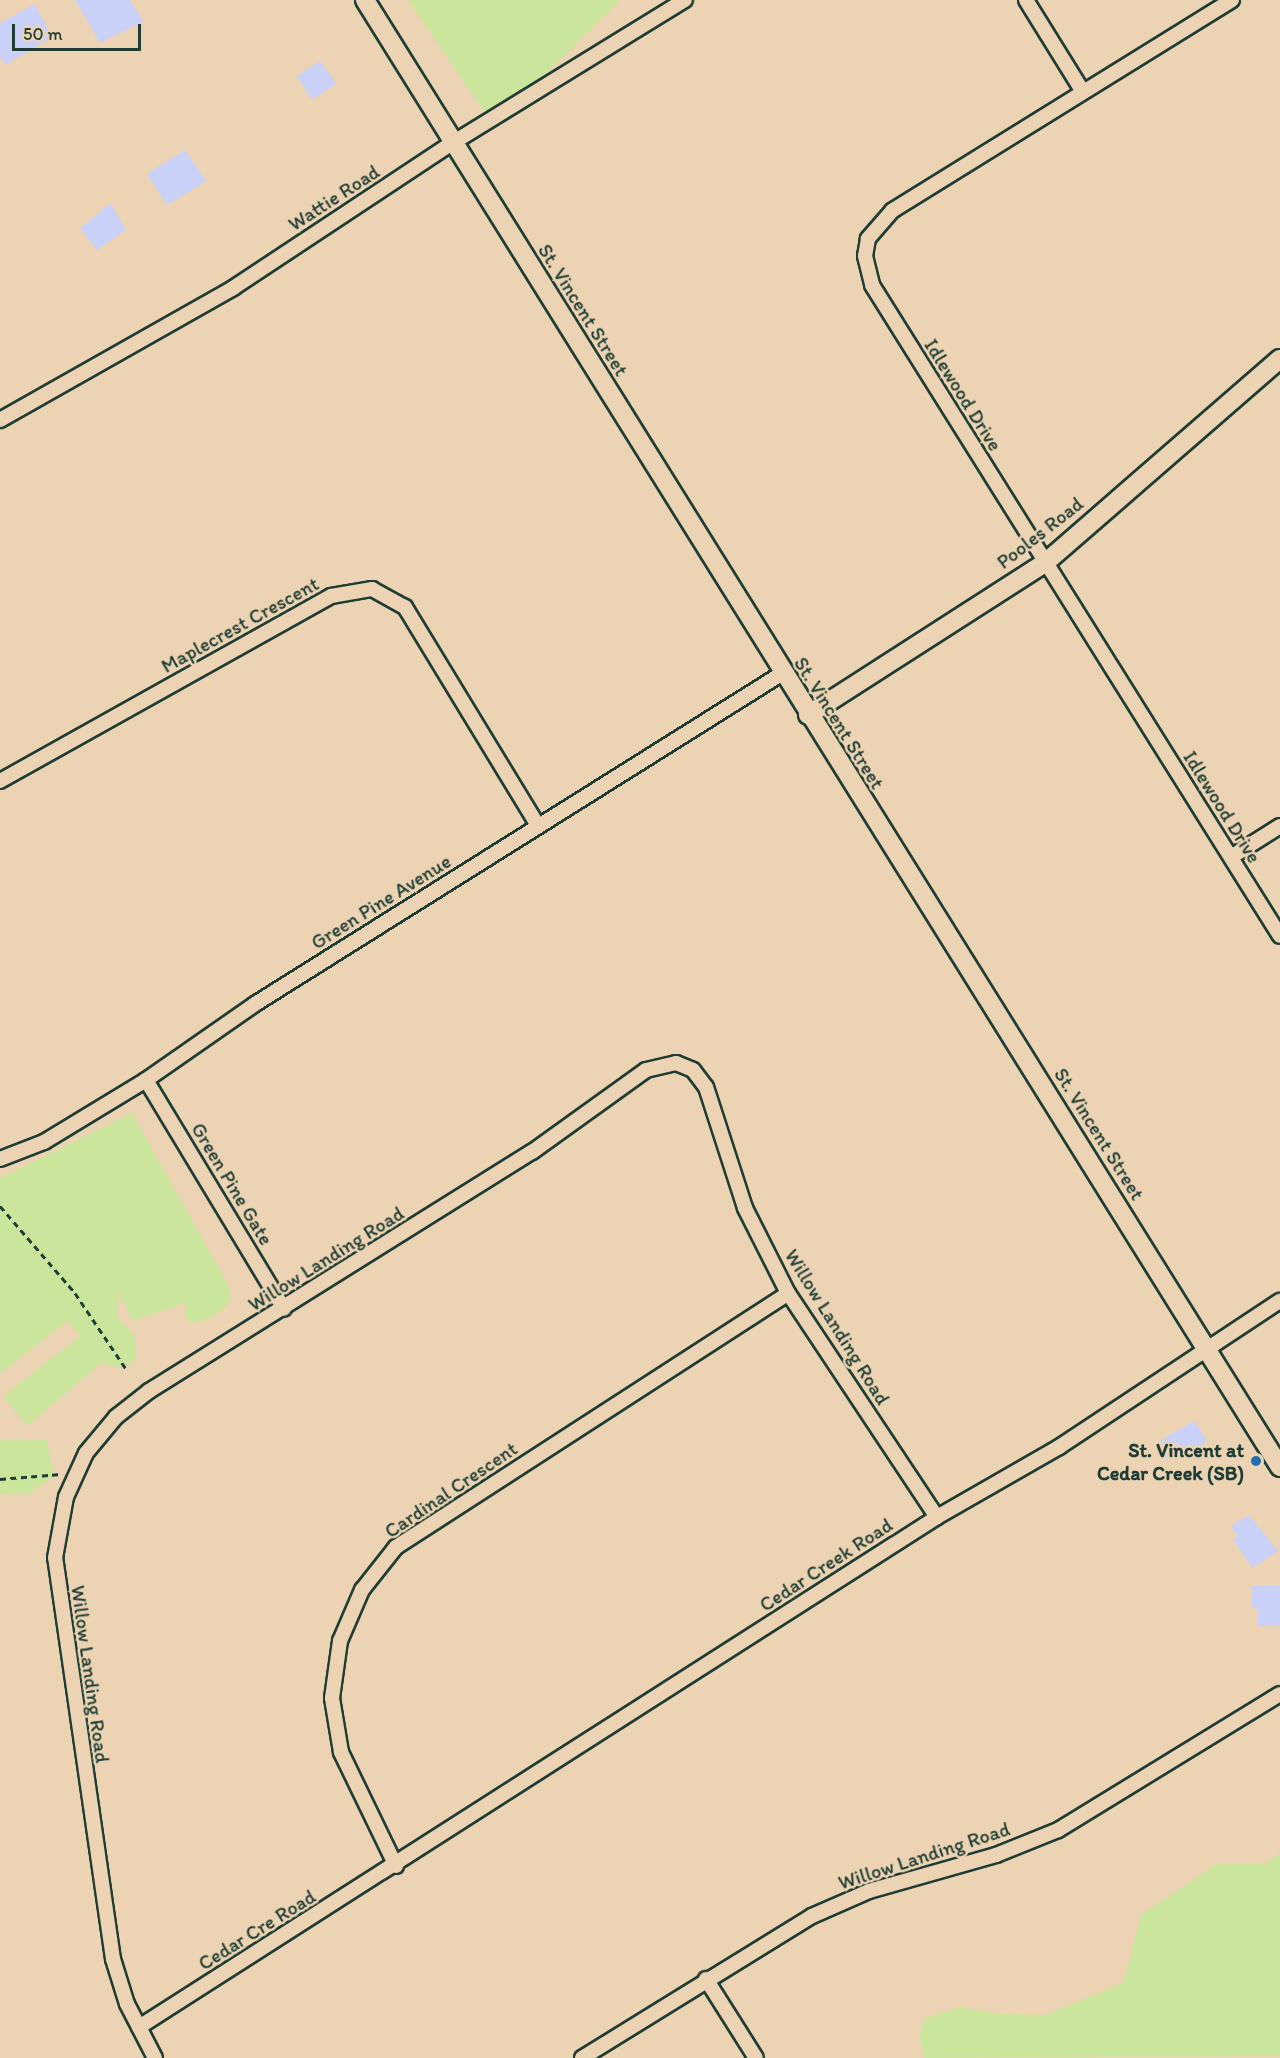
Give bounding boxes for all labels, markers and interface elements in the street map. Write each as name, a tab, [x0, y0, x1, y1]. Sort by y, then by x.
scale bar	[15, 12, 144, 50]
text: 50 m	[23, 23, 63, 45]
street label: Wattie Road	[284, 160, 384, 236]
street label: St. Vincent Street	[533, 240, 633, 380]
street label: Idlewood Drive	[919, 334, 1007, 456]
street label: Pooles Road	[992, 492, 1088, 574]
street label: Maplecrest Crescent	[157, 572, 323, 678]
street label: St. Vincent Street	[789, 653, 889, 793]
street label: Idlewood Drive	[1178, 746, 1266, 868]
street label: Green Pine Avenue	[307, 849, 455, 955]
street label: St. Vincent Street	[1049, 1064, 1149, 1204]
street label: Green Pine Gate	[186, 1118, 278, 1250]
street label: Willow Landing Road	[244, 1201, 408, 1317]
street label: Willow Landing Road	[779, 1245, 895, 1409]
street label: Cardinal Crescent	[380, 1437, 522, 1543]
place label: St. Vincent at Cedar Creek (SB)	[1097, 1438, 1244, 1485]
marker: St. Vincent at Cedar Creek (SB)	[1249, 1454, 1263, 1468]
street label: Cedar Creek Road	[755, 1513, 897, 1617]
street label: Willow Landing Road	[66, 1584, 114, 1764]
street label: Willow Landing Road	[835, 1817, 1013, 1895]
street label: Cedar Cre Road	[194, 1885, 320, 1975]

